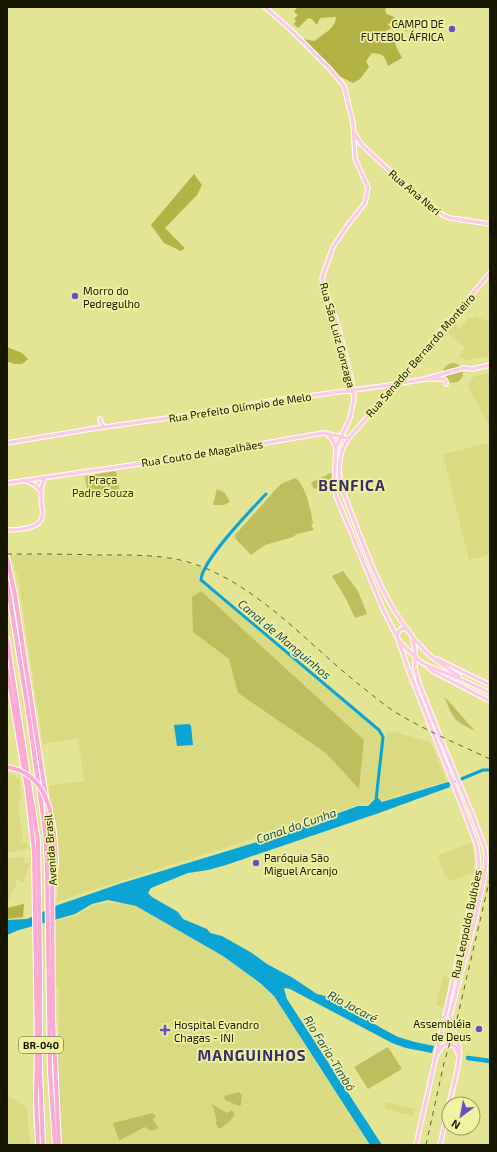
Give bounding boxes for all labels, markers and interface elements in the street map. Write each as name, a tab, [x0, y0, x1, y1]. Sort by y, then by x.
place label: CAMPO DE FUTEBOL ÁFRICA	[361, 17, 444, 43]
marker: CAMPO DE FUTEBOL ÁFRICA	[447, 24, 457, 34]
street label: Rua Ana Neri	[386, 167, 444, 217]
street label: Rua São Luiz Gonzaga	[318, 281, 358, 389]
place label: Morro do Pedregulho	[83, 284, 140, 310]
street label: Rua Senador Bernardo Monteiro	[363, 290, 477, 420]
marker: Morro do Pedregulho	[70, 291, 80, 301]
street label: Rua Prefeito Olímpio de Melo	[168, 389, 312, 425]
street label: Rua Couto de Magalhães	[140, 437, 264, 469]
park label: Praça Padre Souza	[72, 473, 134, 499]
district label: BENFICA	[318, 476, 386, 494]
water label: Canal de Manguinhos	[236, 596, 334, 682]
water label: Canal do Cunha	[254, 805, 338, 845]
street label: Avenida Brasil	[41, 813, 59, 886]
place label: Paróquia São Miguel Arcanjo	[264, 851, 338, 878]
marker: Paróquia São Miguel Arcanjo	[251, 858, 261, 868]
street label: Rua Leopoldo Bulhões	[448, 868, 484, 980]
water label: Rio Jacaré	[326, 987, 381, 1025]
water label: Rio Faria-Timbó	[301, 1013, 359, 1093]
place label: Assembléia de Deus	[413, 1017, 471, 1043]
place label: Hospital Evandro Chagas - INI	[174, 1018, 259, 1044]
marker: Hospital Evandro Chagas - INI	[159, 1024, 171, 1036]
marker: Assembléia de Deus	[474, 1024, 484, 1034]
road number: BR-040	[19, 1037, 63, 1053]
district label: MANGUINHOS	[197, 1046, 307, 1064]
north arrow	[441, 1096, 481, 1136]
text: N	[449, 1117, 462, 1133]

